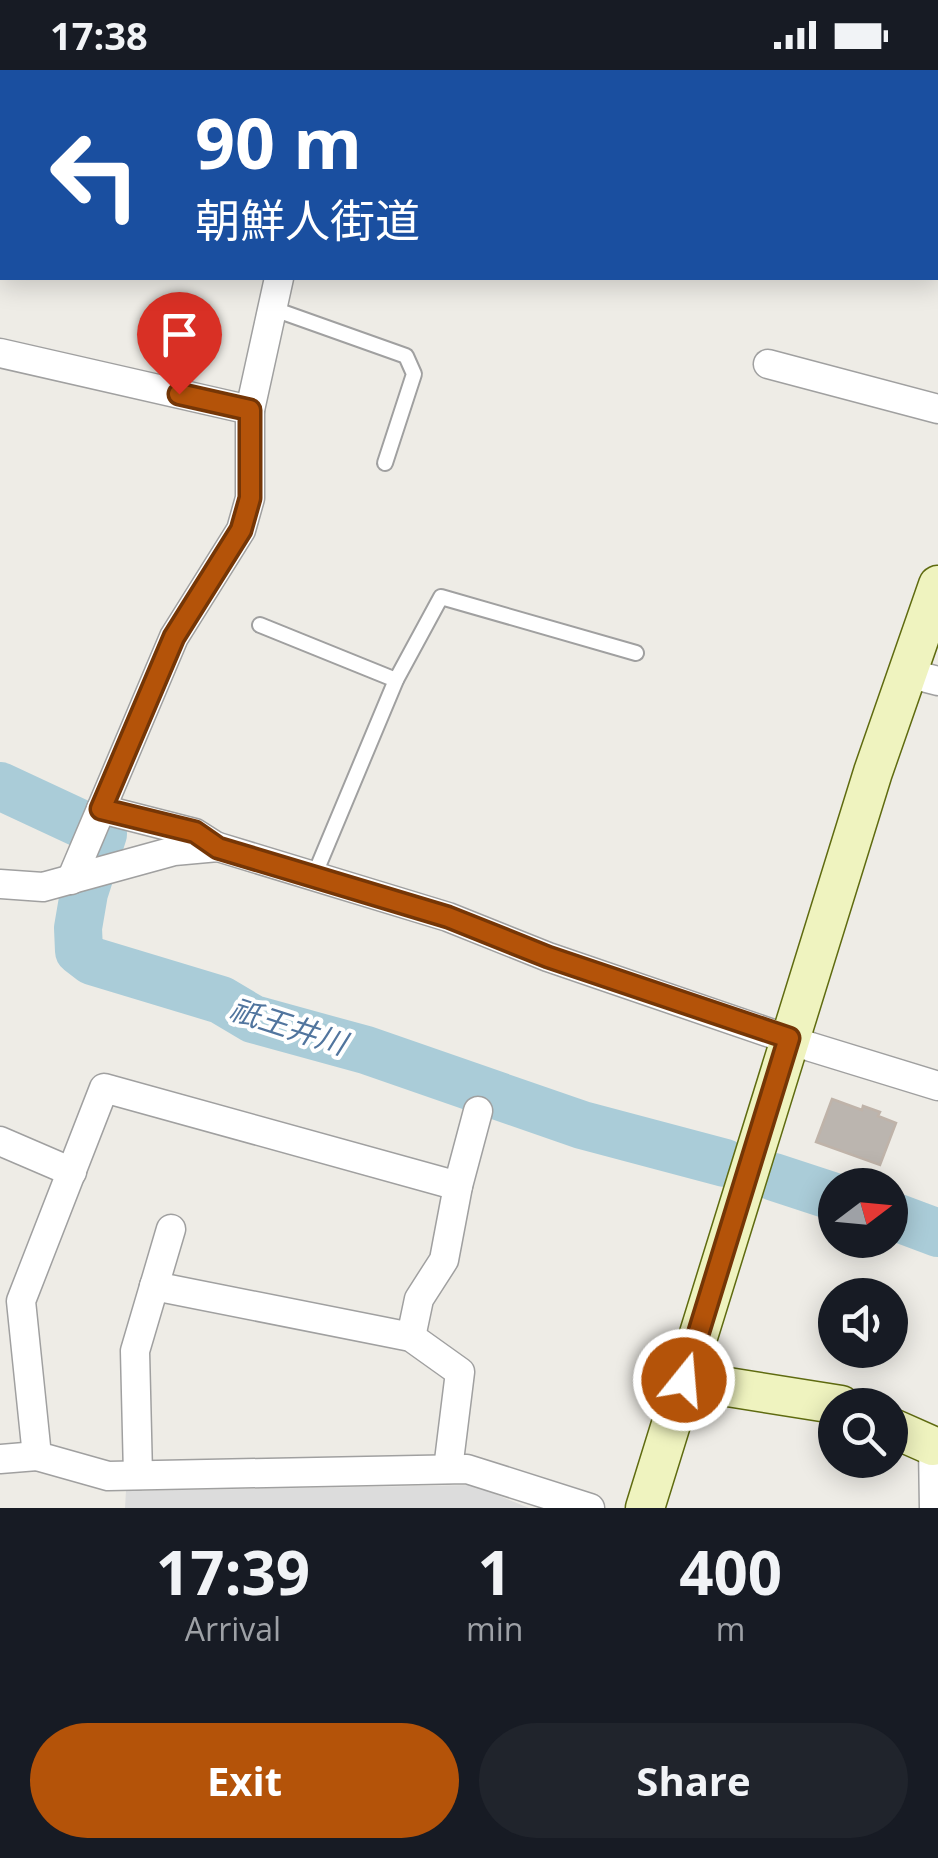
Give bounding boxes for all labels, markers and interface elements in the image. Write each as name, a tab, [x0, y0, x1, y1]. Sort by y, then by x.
text: 17:38	[50, 9, 148, 61]
text: 90 m	[195, 94, 362, 190]
icon: left	[30, 110, 160, 240]
text: 朝鮮人街道	[195, 189, 420, 250]
pin	[137, 292, 222, 395]
icon: arrive	[152, 307, 207, 362]
water label: 祇王井川	[225, 988, 355, 1065]
north arrow	[818, 1168, 908, 1258]
map controls	[818, 1168, 908, 1478]
button: sound	[818, 1278, 908, 1368]
position arrow	[632, 1328, 736, 1432]
button: search	[818, 1388, 908, 1478]
text: 17:39	[156, 1531, 310, 1613]
text: 1	[478, 1531, 512, 1613]
text: 400	[679, 1531, 782, 1613]
text: Arrival	[185, 1607, 281, 1650]
text: min	[466, 1607, 523, 1650]
text: m	[716, 1607, 745, 1650]
button: Exit	[30, 1723, 459, 1838]
button: Share	[479, 1723, 908, 1838]

